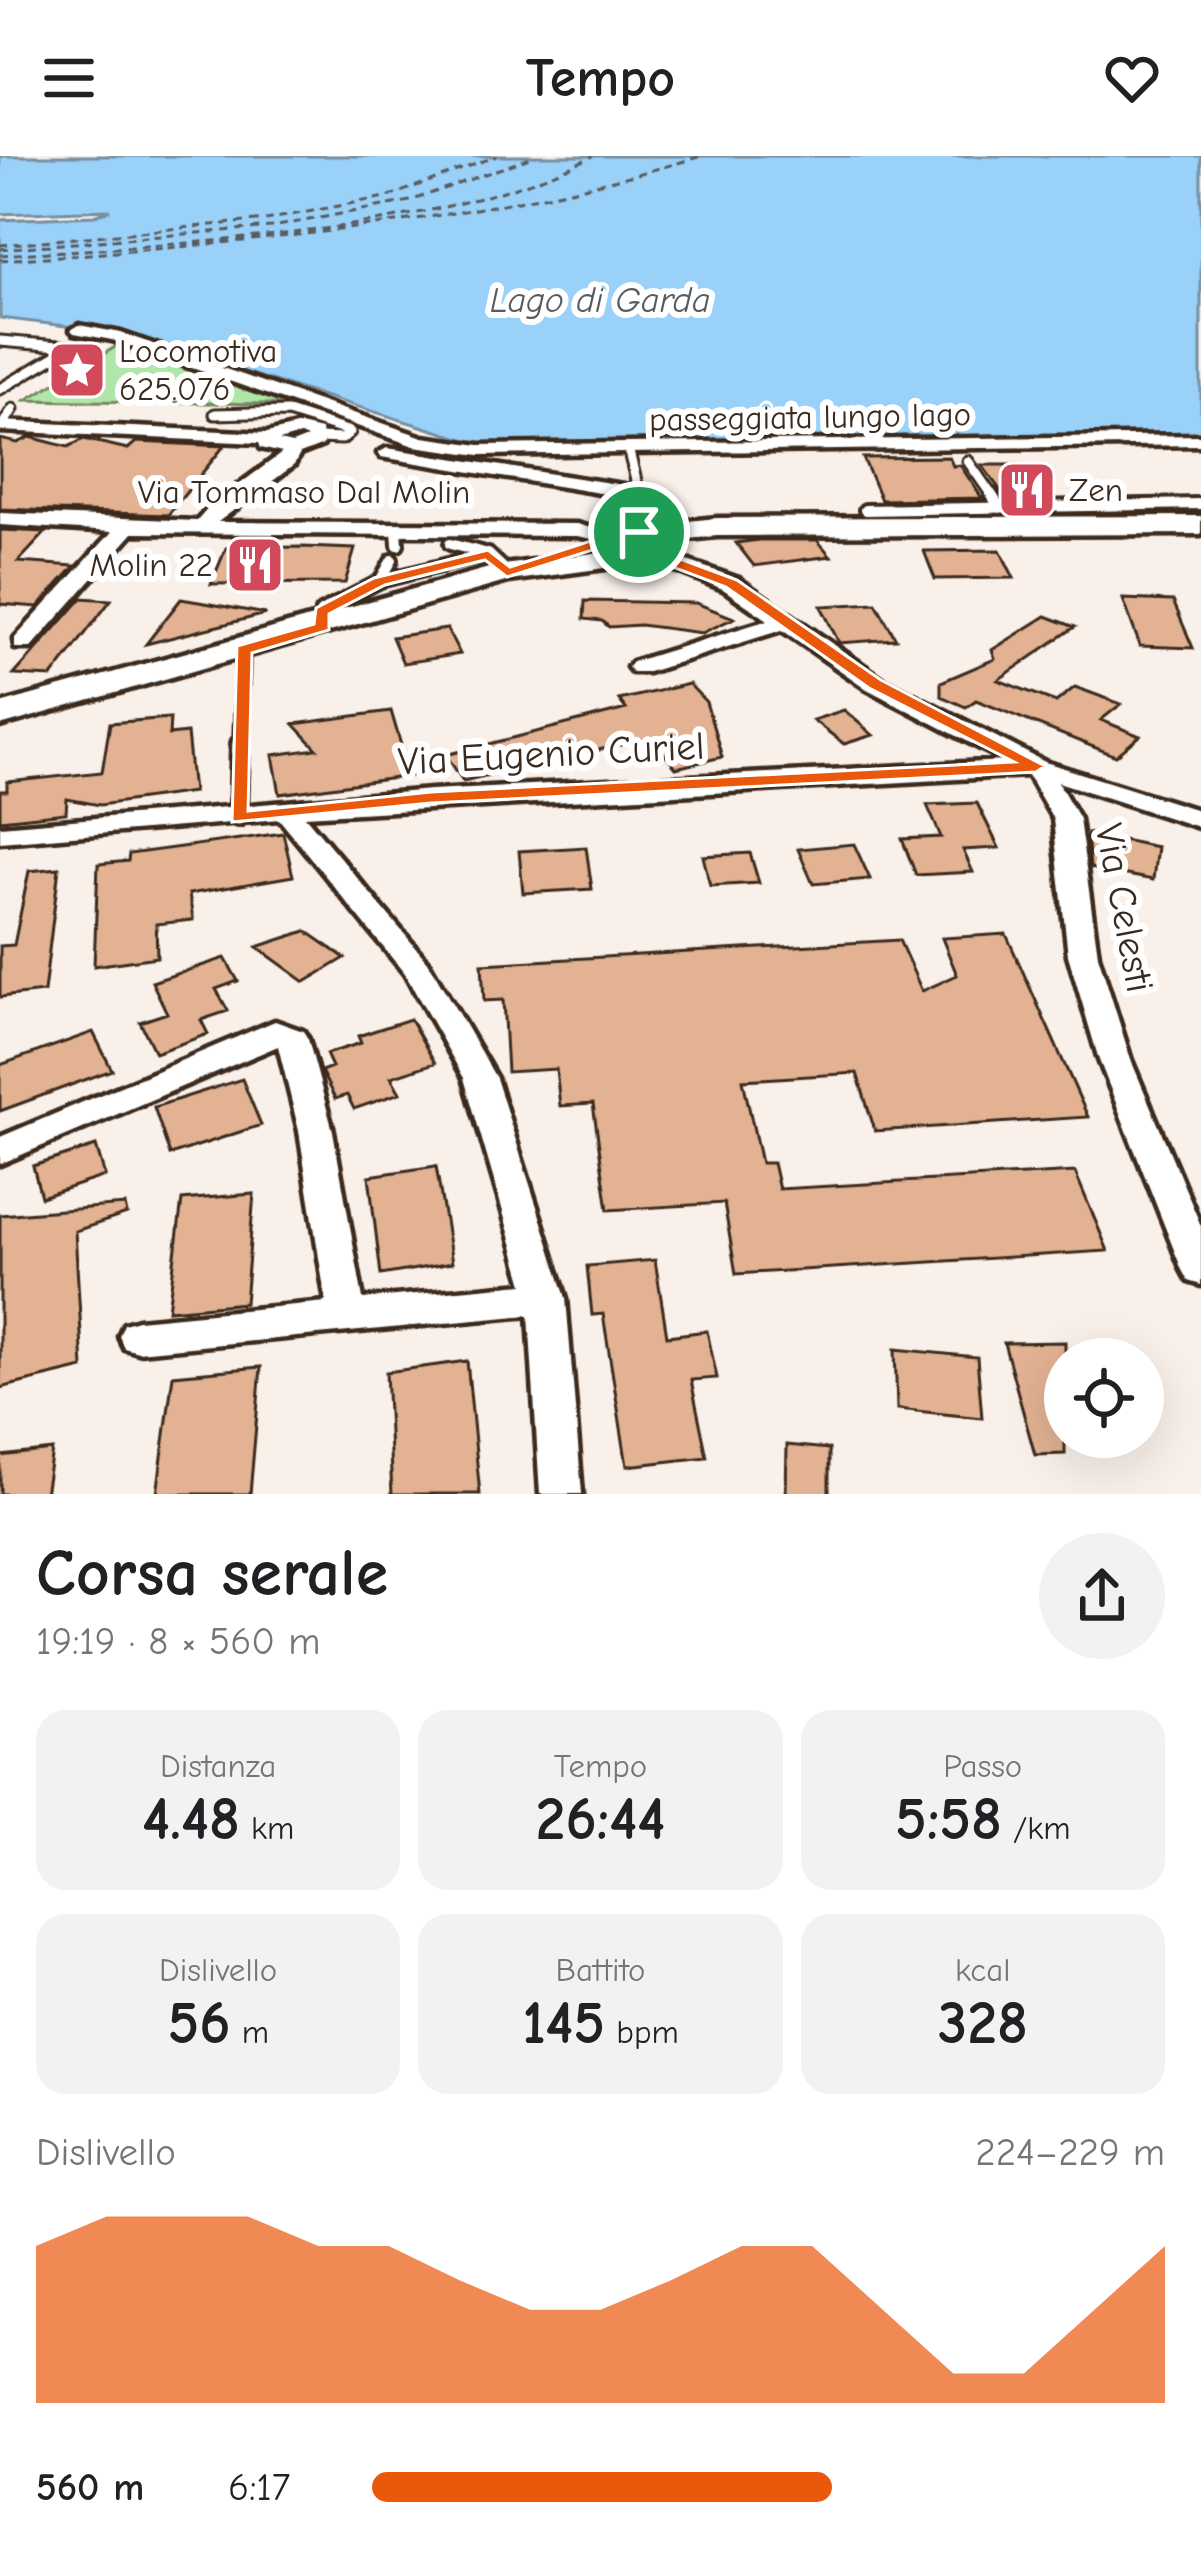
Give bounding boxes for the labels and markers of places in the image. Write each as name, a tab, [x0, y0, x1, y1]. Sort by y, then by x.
place label: Locomotiva 625.076	[119, 332, 277, 408]
place icon: Locomotiva 625.076	[46, 339, 108, 401]
restaurant icon: Zen	[996, 459, 1058, 521]
place label: Zen	[1069, 471, 1123, 509]
pin	[588, 481, 690, 583]
restaurant icon: Molin 22	[224, 534, 286, 596]
place label: Molin 22	[89, 546, 213, 584]

